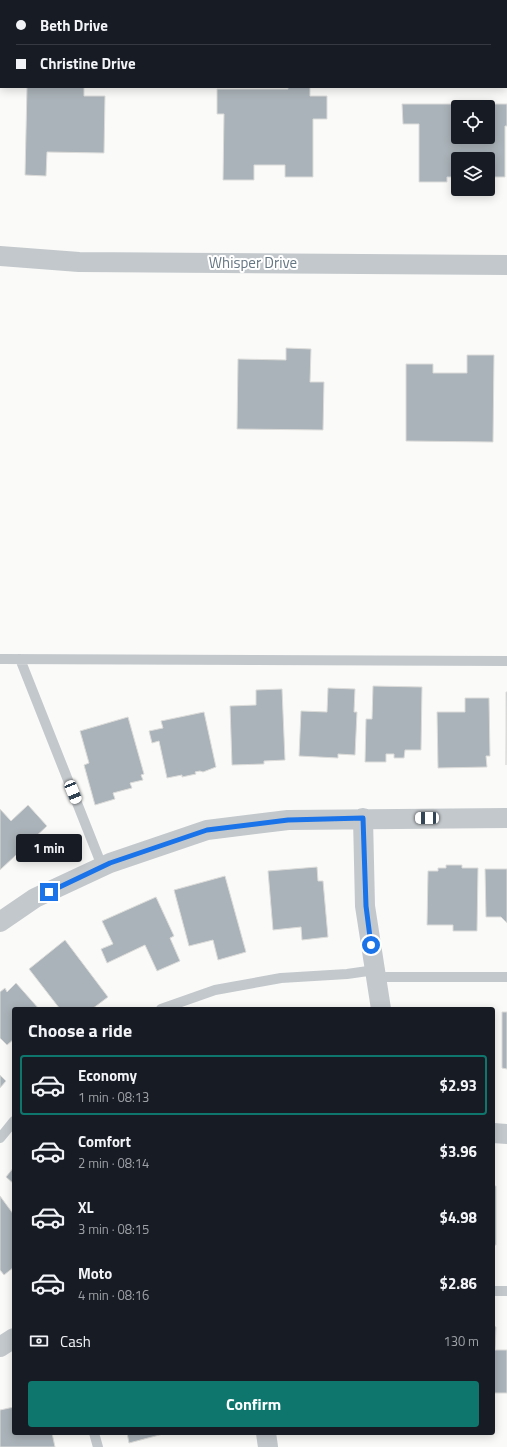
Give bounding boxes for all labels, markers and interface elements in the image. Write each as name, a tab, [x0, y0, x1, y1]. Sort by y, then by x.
text: Beth Drive	[40, 14, 108, 37]
text: Christine Drive	[40, 52, 136, 75]
map controls	[451, 100, 495, 196]
button: locate	[451, 100, 495, 144]
button: layers	[451, 152, 495, 196]
street label: Whisper Drive	[209, 251, 297, 274]
car	[63, 779, 83, 805]
car	[415, 812, 439, 824]
callout: 1 min	[16, 834, 82, 862]
text: 1 min	[33, 838, 65, 858]
route end	[40, 883, 58, 901]
route start	[362, 936, 380, 954]
text: Choose a ride	[28, 1017, 132, 1044]
text: Economy	[78, 1064, 137, 1087]
icon: car	[30, 1067, 66, 1103]
text: $2.93	[440, 1074, 477, 1097]
text: 1 min · 08:13	[78, 1087, 149, 1107]
text: Comfort	[78, 1130, 131, 1153]
icon: car	[30, 1133, 66, 1169]
text: $3.96	[440, 1140, 477, 1163]
text: 2 min · 08:14	[78, 1153, 149, 1173]
text: XL	[78, 1196, 94, 1219]
icon: car	[30, 1199, 66, 1235]
text: $4.98	[440, 1206, 477, 1229]
text: 3 min · 08:15	[78, 1219, 149, 1239]
text: Moto	[78, 1262, 112, 1285]
icon: car	[30, 1265, 66, 1301]
text: $2.86	[440, 1272, 477, 1295]
text: 4 min · 08:16	[78, 1285, 149, 1305]
icon: cash	[28, 1330, 50, 1352]
text: Cash	[60, 1330, 91, 1353]
text: 130 m	[443, 1331, 479, 1351]
button: Confirm	[28, 1381, 479, 1427]

